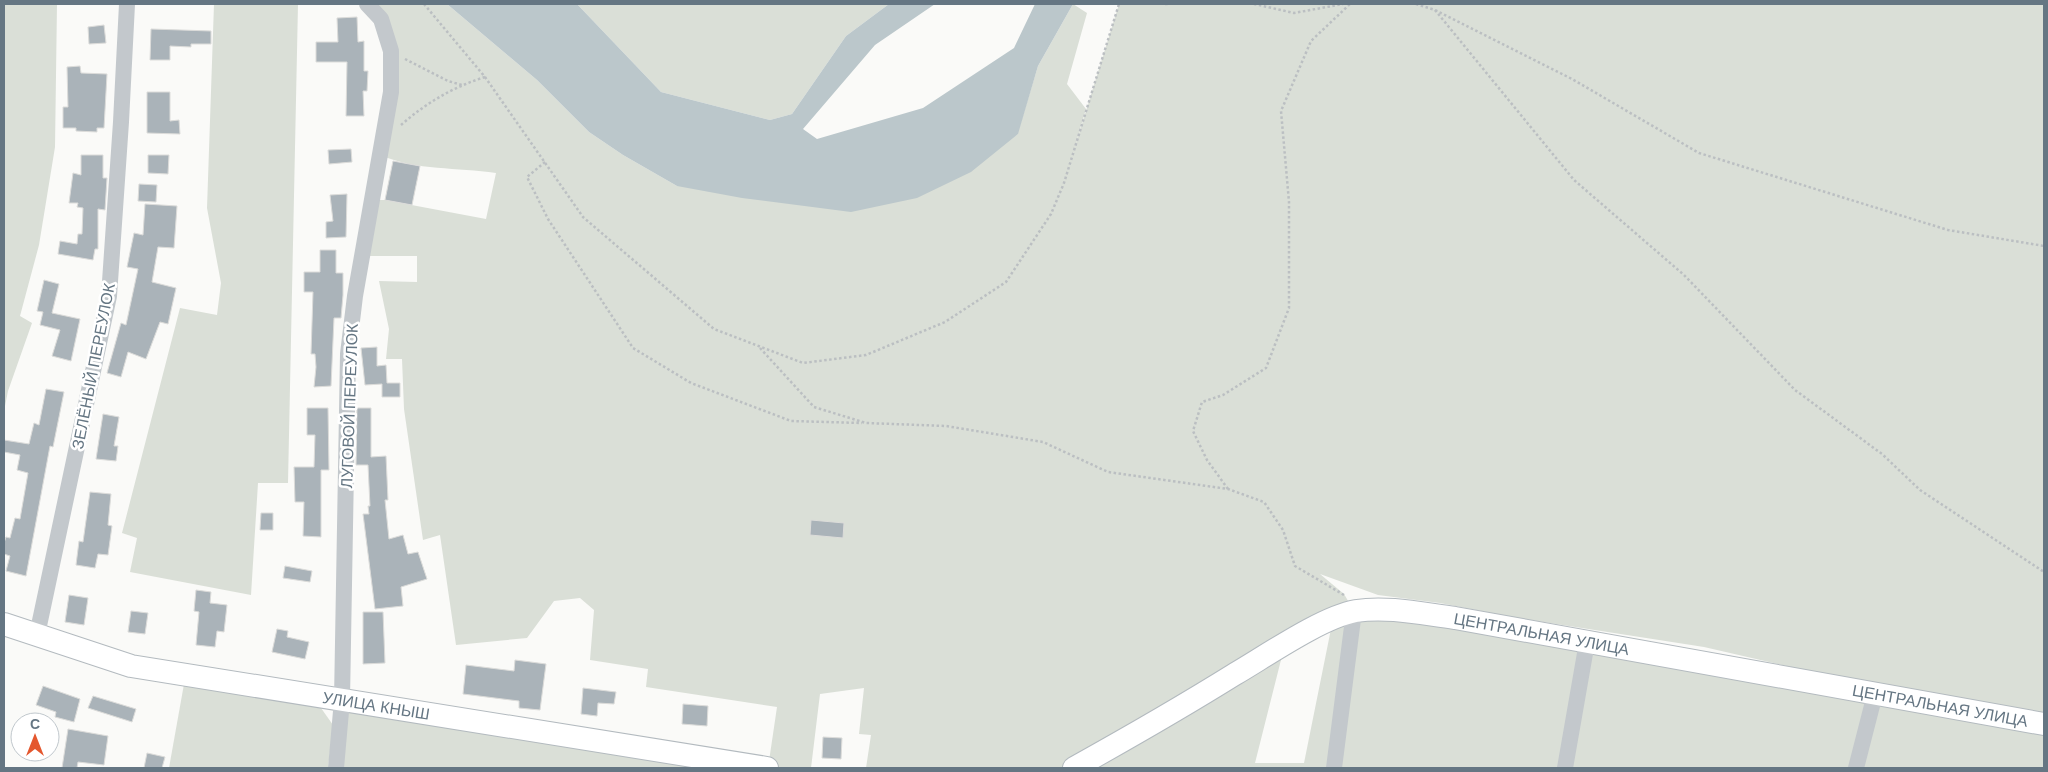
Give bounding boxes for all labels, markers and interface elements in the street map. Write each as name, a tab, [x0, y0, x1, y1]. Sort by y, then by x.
street label: ЗЕЛЁНЫЙ ПЕРЕУЛОК	[68, 281, 118, 450]
street label: ЛУГОВОЙ ПЕРЕУЛОК	[337, 323, 361, 489]
street label: ЦЕНТРАЛЬНАЯ УЛИЦА	[1452, 610, 1631, 658]
street label: ЦЕНТРАЛЬНАЯ УЛИЦА	[1851, 682, 2029, 730]
street label: УЛИЦА КНЫШ	[321, 689, 431, 723]
north arrow	[10, 712, 60, 762]
text: С	[30, 716, 40, 732]

